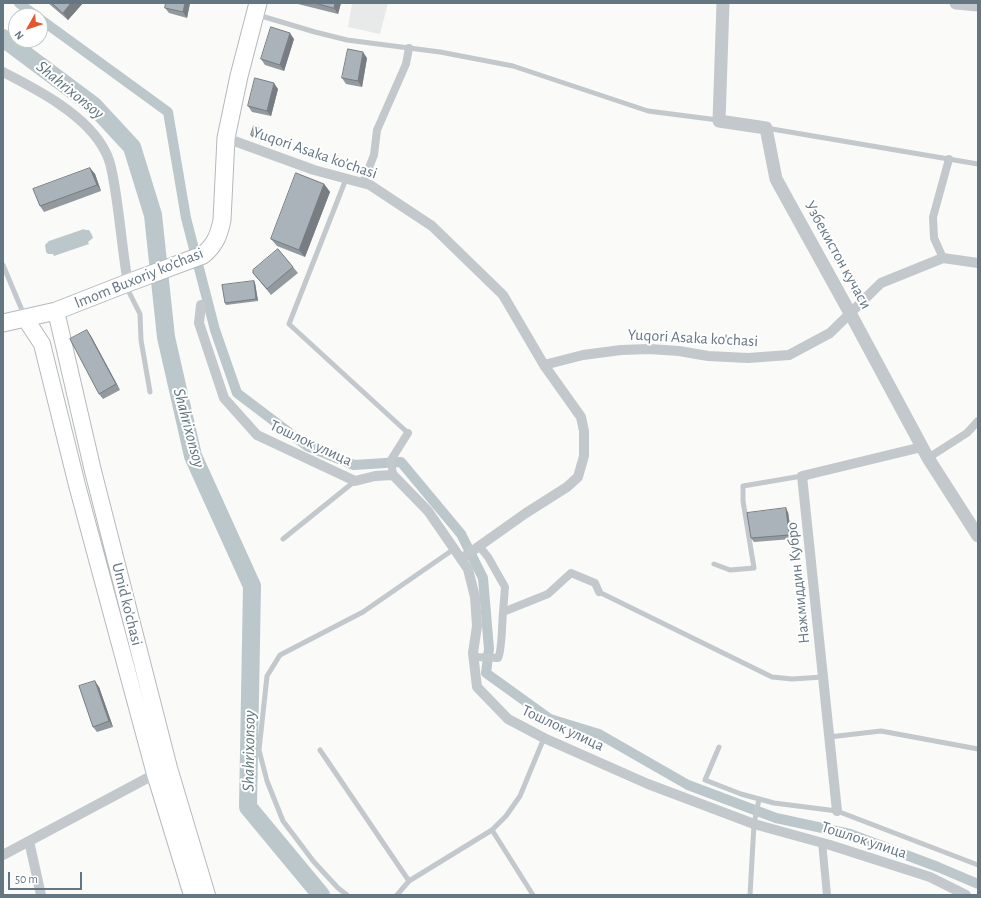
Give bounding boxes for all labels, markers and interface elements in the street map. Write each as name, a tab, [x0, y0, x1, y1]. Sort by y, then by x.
north arrow	[8, 8, 48, 48]
text: N	[12, 29, 26, 42]
water label: Shahrixonsoy	[32, 56, 108, 124]
street label: Yuqori Asaka ko'chasi	[250, 123, 380, 183]
street label: Узбекистон кучаси	[800, 198, 876, 312]
street label: lmom Buxoriy ko'chasi	[72, 243, 206, 313]
street label: Yuqori Asaka ko'chasi	[627, 325, 759, 351]
water label: Shahrixonsoy	[169, 386, 209, 470]
street label: Тошлок улица	[267, 416, 355, 470]
street label: Нажмиддин Кубро	[782, 521, 814, 645]
street label: Umid ko'chasi	[107, 560, 147, 648]
street label: Тошлок улица	[519, 701, 607, 755]
water label: Shahrixonsoy	[238, 710, 260, 792]
street label: Тошлок улица	[819, 817, 909, 863]
scale bar	[10, 864, 84, 890]
text: 50 m	[15, 873, 38, 885]

